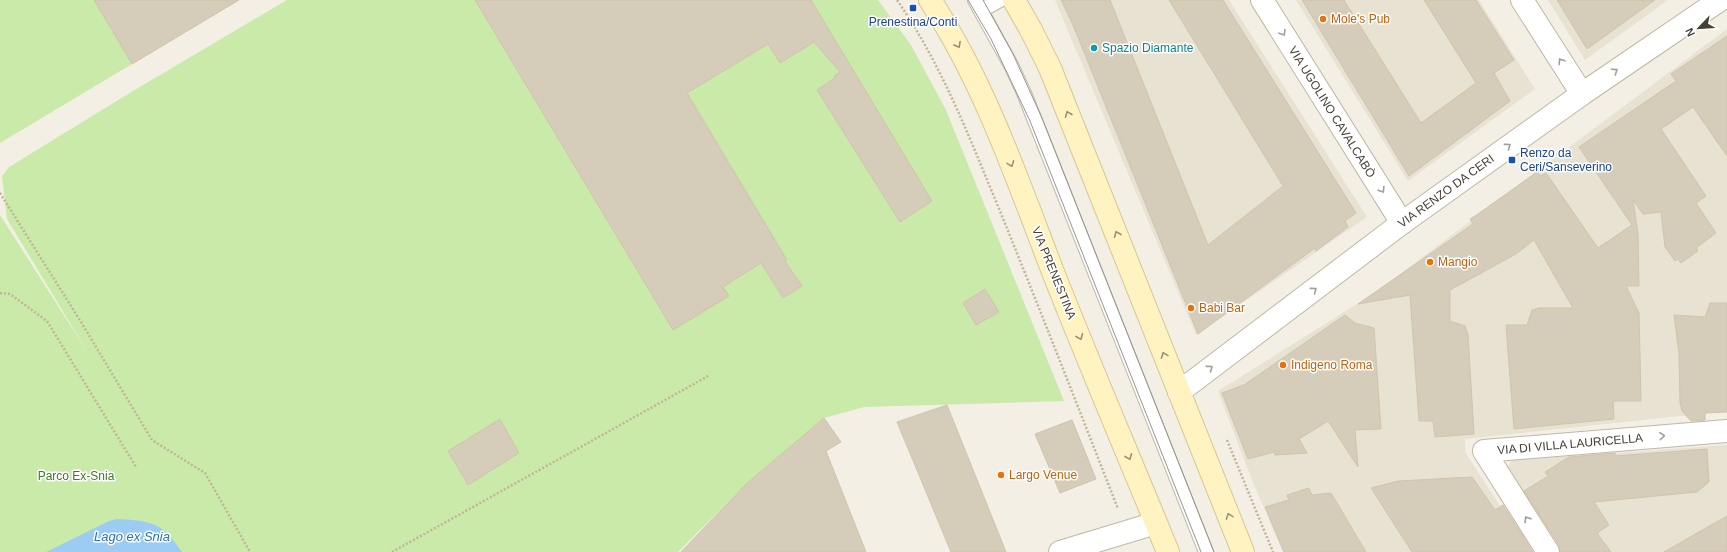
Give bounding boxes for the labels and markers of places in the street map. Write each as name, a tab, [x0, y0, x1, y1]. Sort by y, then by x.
marker: Prenestina/Conti	[908, 3, 918, 13]
place label: Mole's Pub	[1331, 12, 1390, 26]
marker: Mole's Pub	[1318, 14, 1328, 24]
place label: Prenestina/Conti	[869, 15, 957, 29]
place label: Spazio Diamante	[1102, 41, 1194, 55]
marker: Spazio Diamante	[1089, 43, 1099, 53]
place label: Renzo da Ceri/Sanseverino	[1520, 146, 1612, 174]
marker: Renzo da Ceri/Sanseverino	[1507, 155, 1517, 165]
place label: Mangio	[1438, 255, 1478, 269]
marker: Mangio	[1425, 257, 1435, 267]
place label: Babi Bar	[1199, 301, 1245, 315]
marker: Babi Bar	[1186, 303, 1196, 313]
place label: Indigeno Roma	[1291, 358, 1373, 372]
marker: Indigeno Roma	[1278, 360, 1288, 370]
place label: Largo Venue	[1009, 468, 1077, 482]
marker: Largo Venue	[996, 470, 1006, 480]

